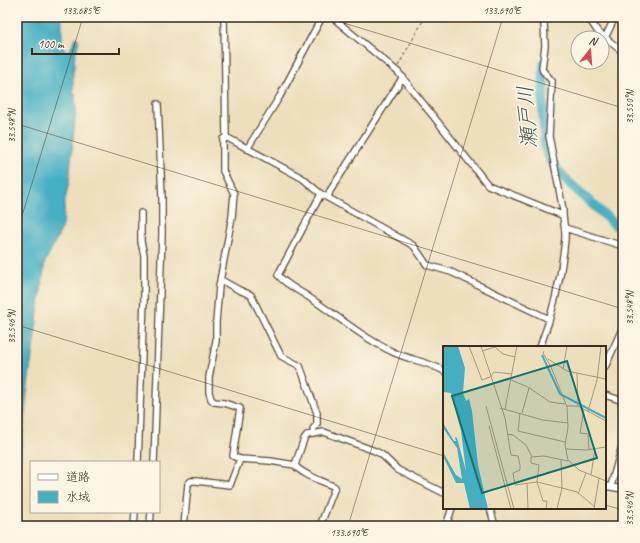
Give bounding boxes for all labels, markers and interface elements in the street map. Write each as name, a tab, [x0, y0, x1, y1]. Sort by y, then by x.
text: 133.685°E	[62, 4, 101, 17]
text: 133.690°E	[483, 4, 522, 17]
scale bar	[32, 30, 119, 56]
north arrow	[570, 30, 610, 70]
text: N	[588, 33, 600, 49]
text: 100 m	[38, 36, 65, 52]
water label: 瀬戸川	[512, 85, 542, 149]
text: 33.550°N	[623, 88, 636, 124]
text: 33.548°N	[5, 107, 18, 143]
text: 33.548°N	[623, 289, 636, 325]
text: 33.546°N	[5, 308, 18, 344]
inset map	[443, 346, 606, 509]
legend	[30, 461, 160, 513]
text: 道路	[66, 469, 90, 485]
text: 水域	[66, 489, 90, 505]
text: 33.546°N	[623, 490, 636, 526]
text: 133.690°E	[330, 526, 369, 539]

